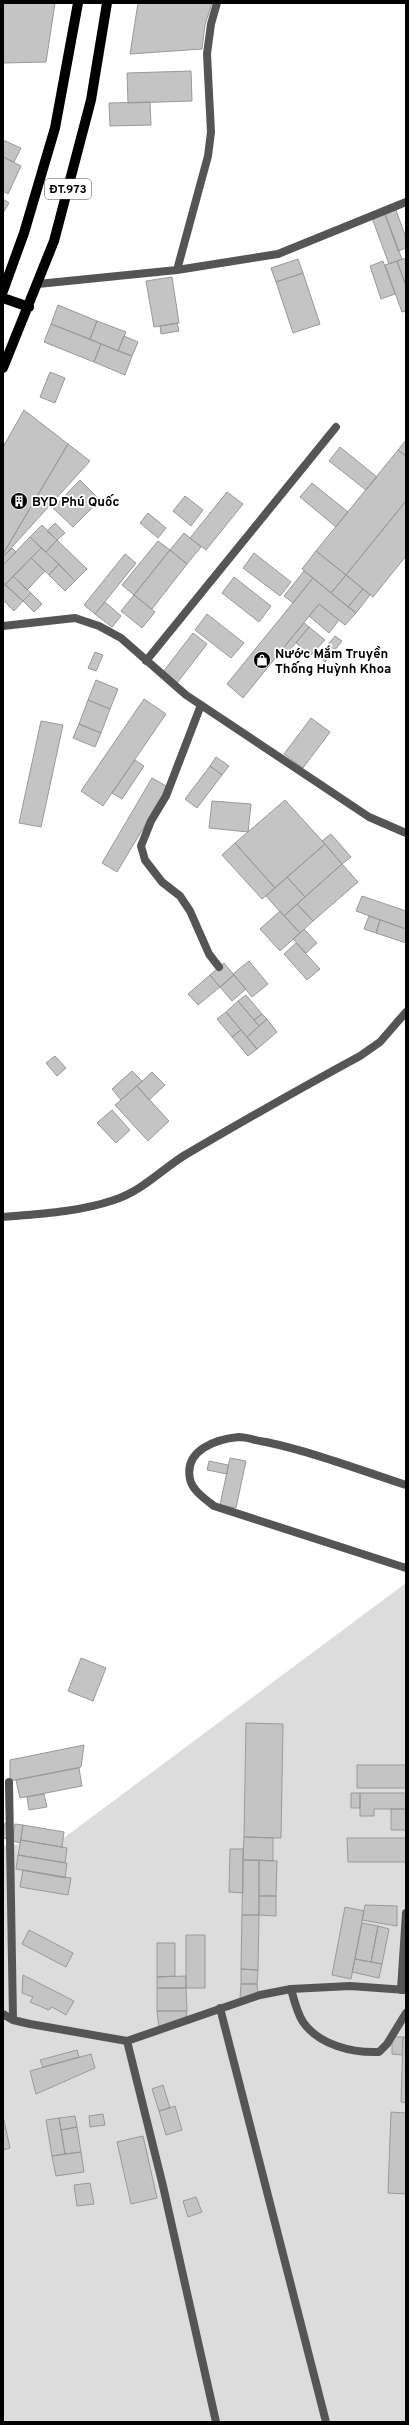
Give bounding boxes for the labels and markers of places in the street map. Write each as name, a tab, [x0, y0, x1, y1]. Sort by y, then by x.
building icon: BYD Phú Quốc	[9, 491, 29, 511]
place label: BYD Phú Quốc	[32, 494, 120, 511]
place label: Nước Mắm Truyền Thống Huỳnh Khoa	[275, 645, 391, 678]
shop icon: Nước Mắm Truyền Thống Huỳnh Khoa	[252, 650, 272, 670]

